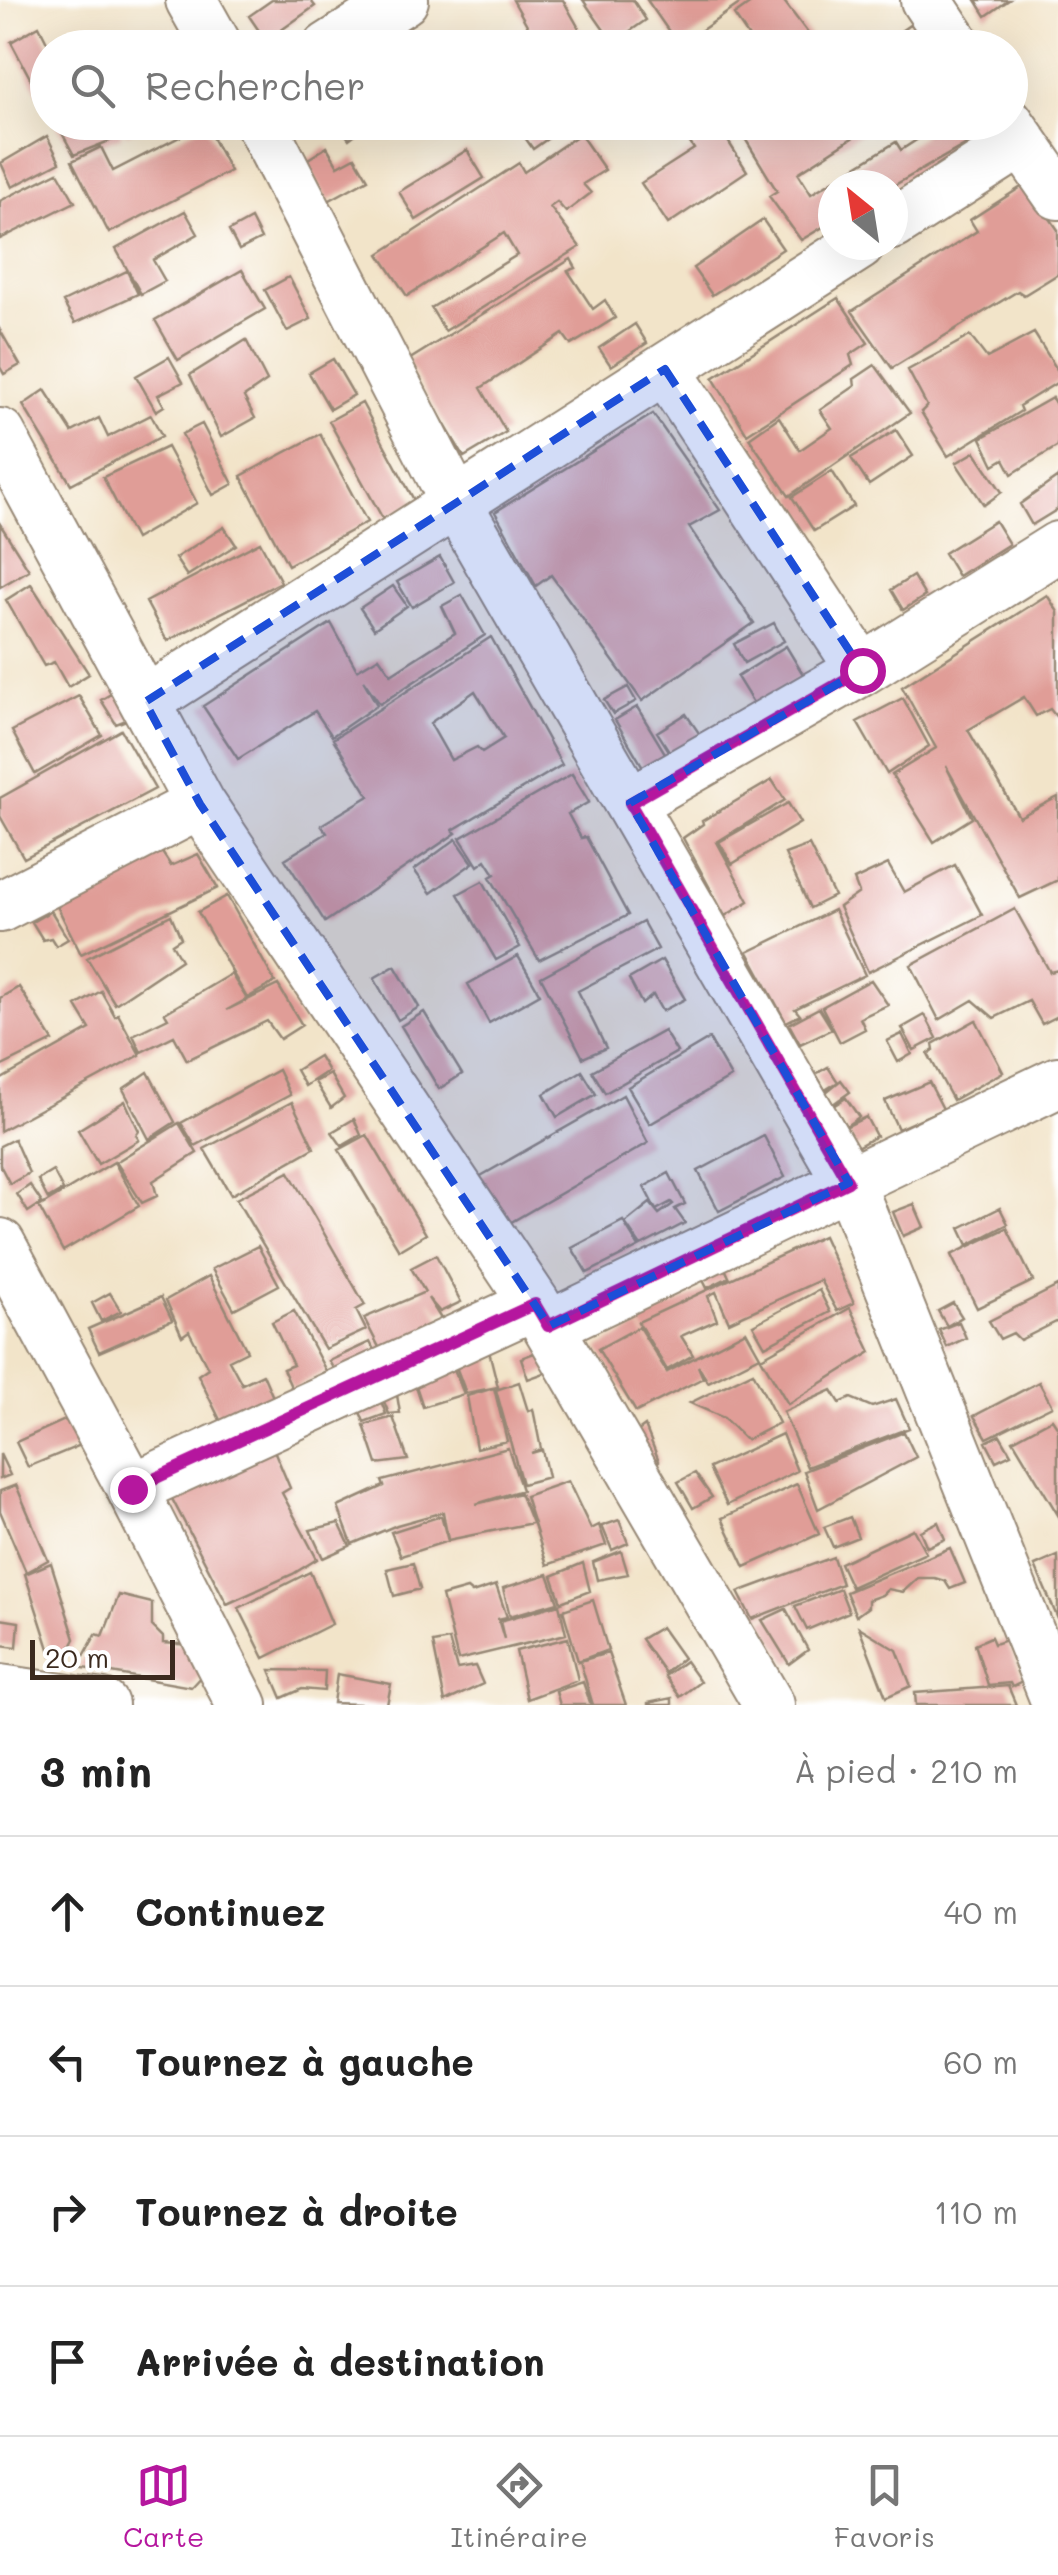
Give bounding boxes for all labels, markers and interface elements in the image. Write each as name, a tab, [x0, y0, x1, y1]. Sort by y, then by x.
search box	[30, 30, 1028, 140]
icon: search	[65, 58, 120, 113]
text: Rechercher	[145, 60, 366, 110]
north arrow	[818, 170, 908, 260]
route start	[840, 648, 886, 694]
route end	[110, 1467, 156, 1513]
scale bar	[30, 1635, 175, 1680]
text: 20 m	[45, 1639, 109, 1675]
text: 3 min	[40, 1743, 152, 1798]
text: À pied · 210 m	[794, 1749, 1018, 1791]
icon: ahead	[40, 1884, 95, 1939]
text: Continuez	[135, 1886, 326, 1936]
text: 40 m	[944, 1890, 1018, 1932]
icon: left	[40, 2034, 95, 2089]
text: Tournez à gauche	[135, 2036, 474, 2086]
text: 60 m	[943, 2040, 1018, 2082]
icon: right	[40, 2184, 95, 2239]
text: Tournez à droite	[135, 2186, 458, 2236]
text: 110 m	[934, 2190, 1018, 2232]
icon: arrive	[40, 2334, 95, 2389]
text: Arrivée à destination	[135, 2336, 545, 2386]
tab: Carte	[123, 2458, 204, 2554]
tab: Itinéraire	[450, 2458, 588, 2554]
tab: Favoris	[834, 2458, 935, 2554]

